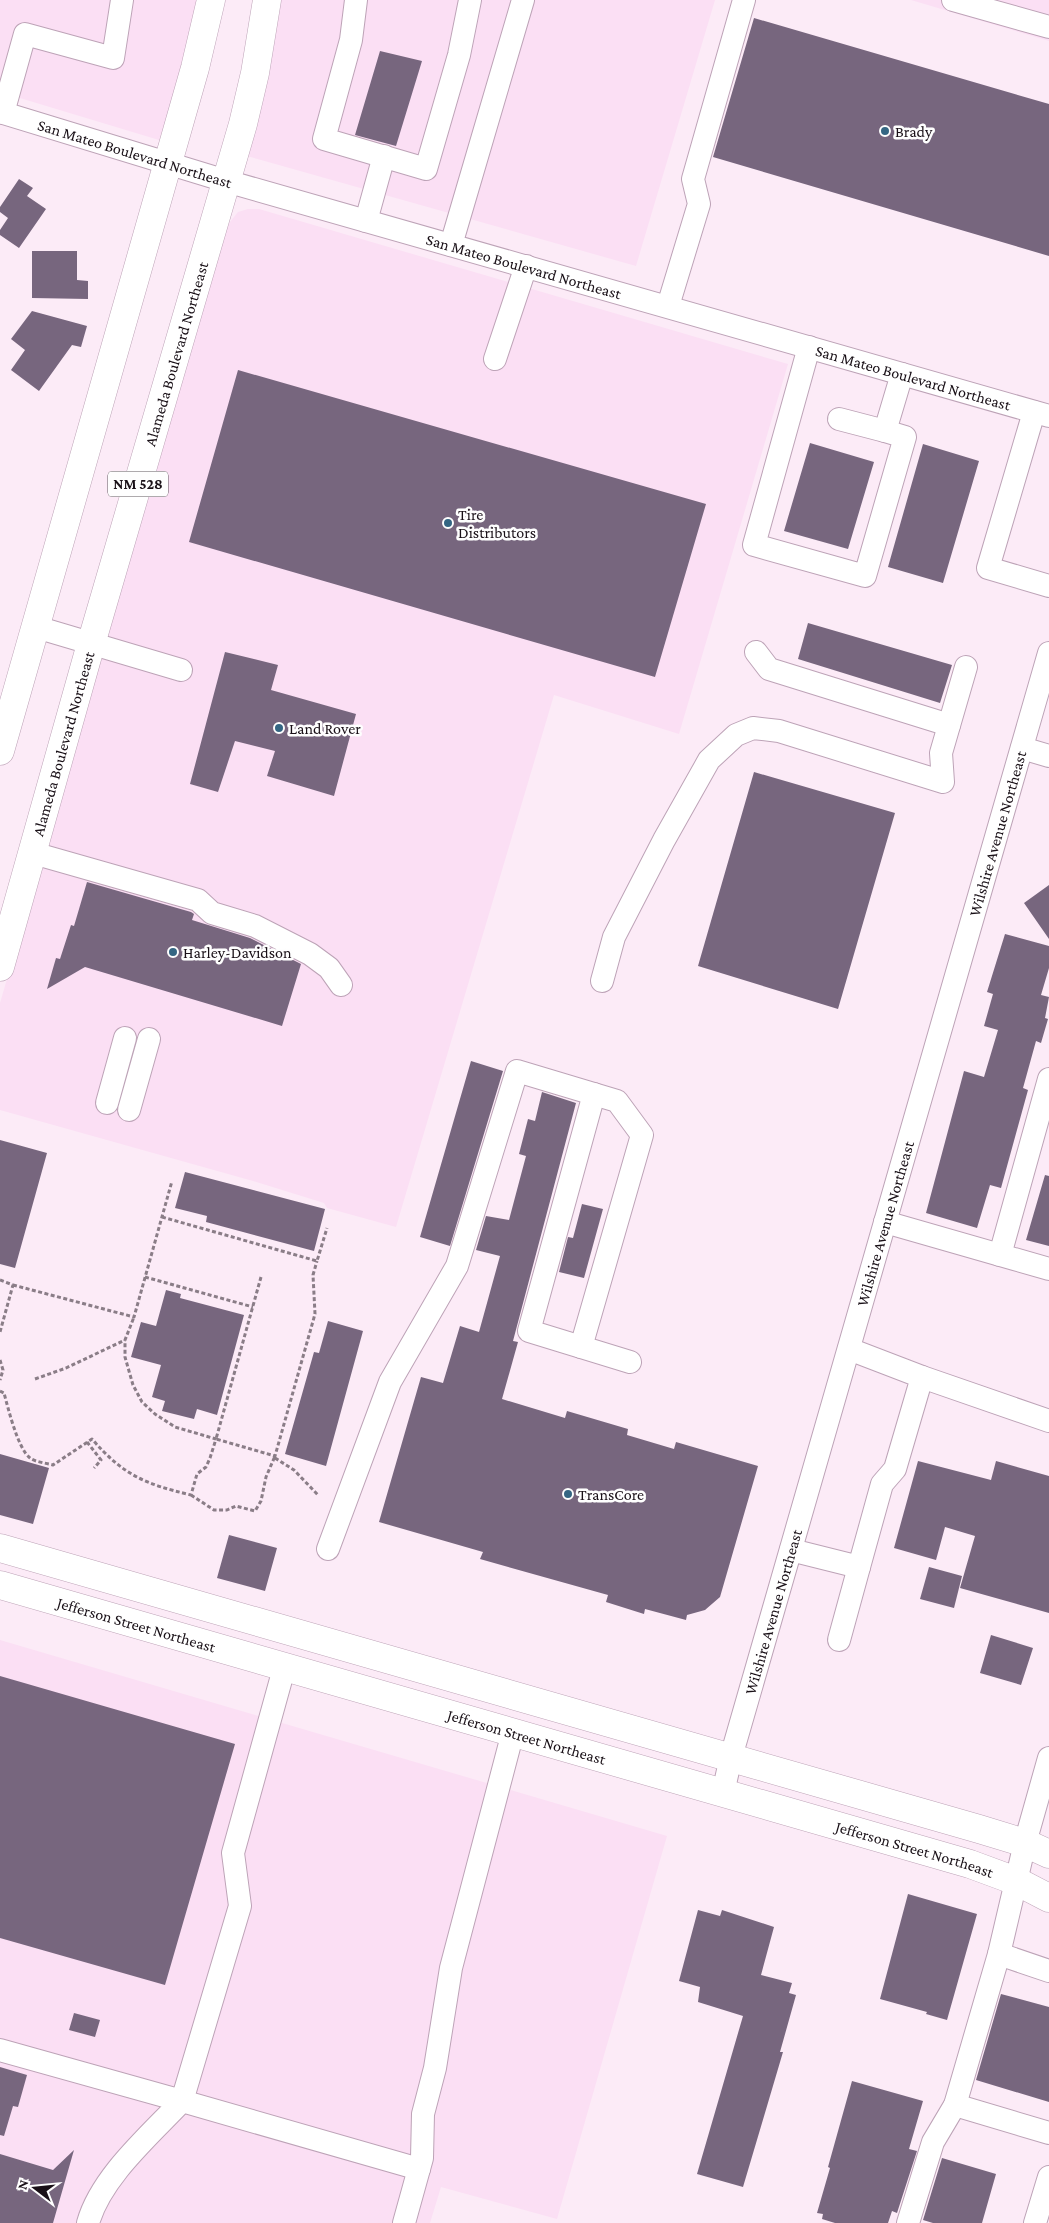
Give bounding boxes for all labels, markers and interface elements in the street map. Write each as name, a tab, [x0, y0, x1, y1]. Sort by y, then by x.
street label: San Mateo Boulevard Northeast	[36, 116, 235, 191]
place label: Brady	[895, 123, 933, 141]
marker: Brady	[879, 125, 891, 137]
street label: San Mateo Boulevard Northeast	[424, 230, 624, 302]
street label: Alameda Boulevard Northeast	[141, 259, 211, 448]
street label: San Mateo Boulevard Northeast	[814, 341, 1013, 413]
road number: NM 528	[108, 472, 168, 496]
place label: Tire Distributors	[458, 506, 536, 541]
marker: Tire Distributors	[442, 517, 454, 529]
street label: Alameda Boulevard Northeast	[29, 649, 97, 838]
place label: Land Rover	[289, 720, 361, 737]
marker: Land Rover	[273, 722, 285, 734]
street label: Wilshire Avenue Northeast	[965, 748, 1029, 918]
place label: Harley-Davidson	[183, 944, 292, 962]
marker: Harley-Davidson	[167, 946, 179, 958]
street label: Wilshire Avenue Northeast	[853, 1138, 917, 1308]
place label: TransCore	[578, 1486, 644, 1503]
marker: TransCore	[562, 1488, 574, 1500]
street label: Wilshire Avenue Northeast	[741, 1526, 805, 1696]
street label: Jefferson Street Northeast	[53, 1593, 218, 1655]
street label: Jefferson Street Northeast	[443, 1705, 608, 1768]
street label: Jefferson Street Northeast	[832, 1817, 997, 1881]
north arrow	[10, 2163, 60, 2213]
text: N	[13, 2177, 32, 2191]

